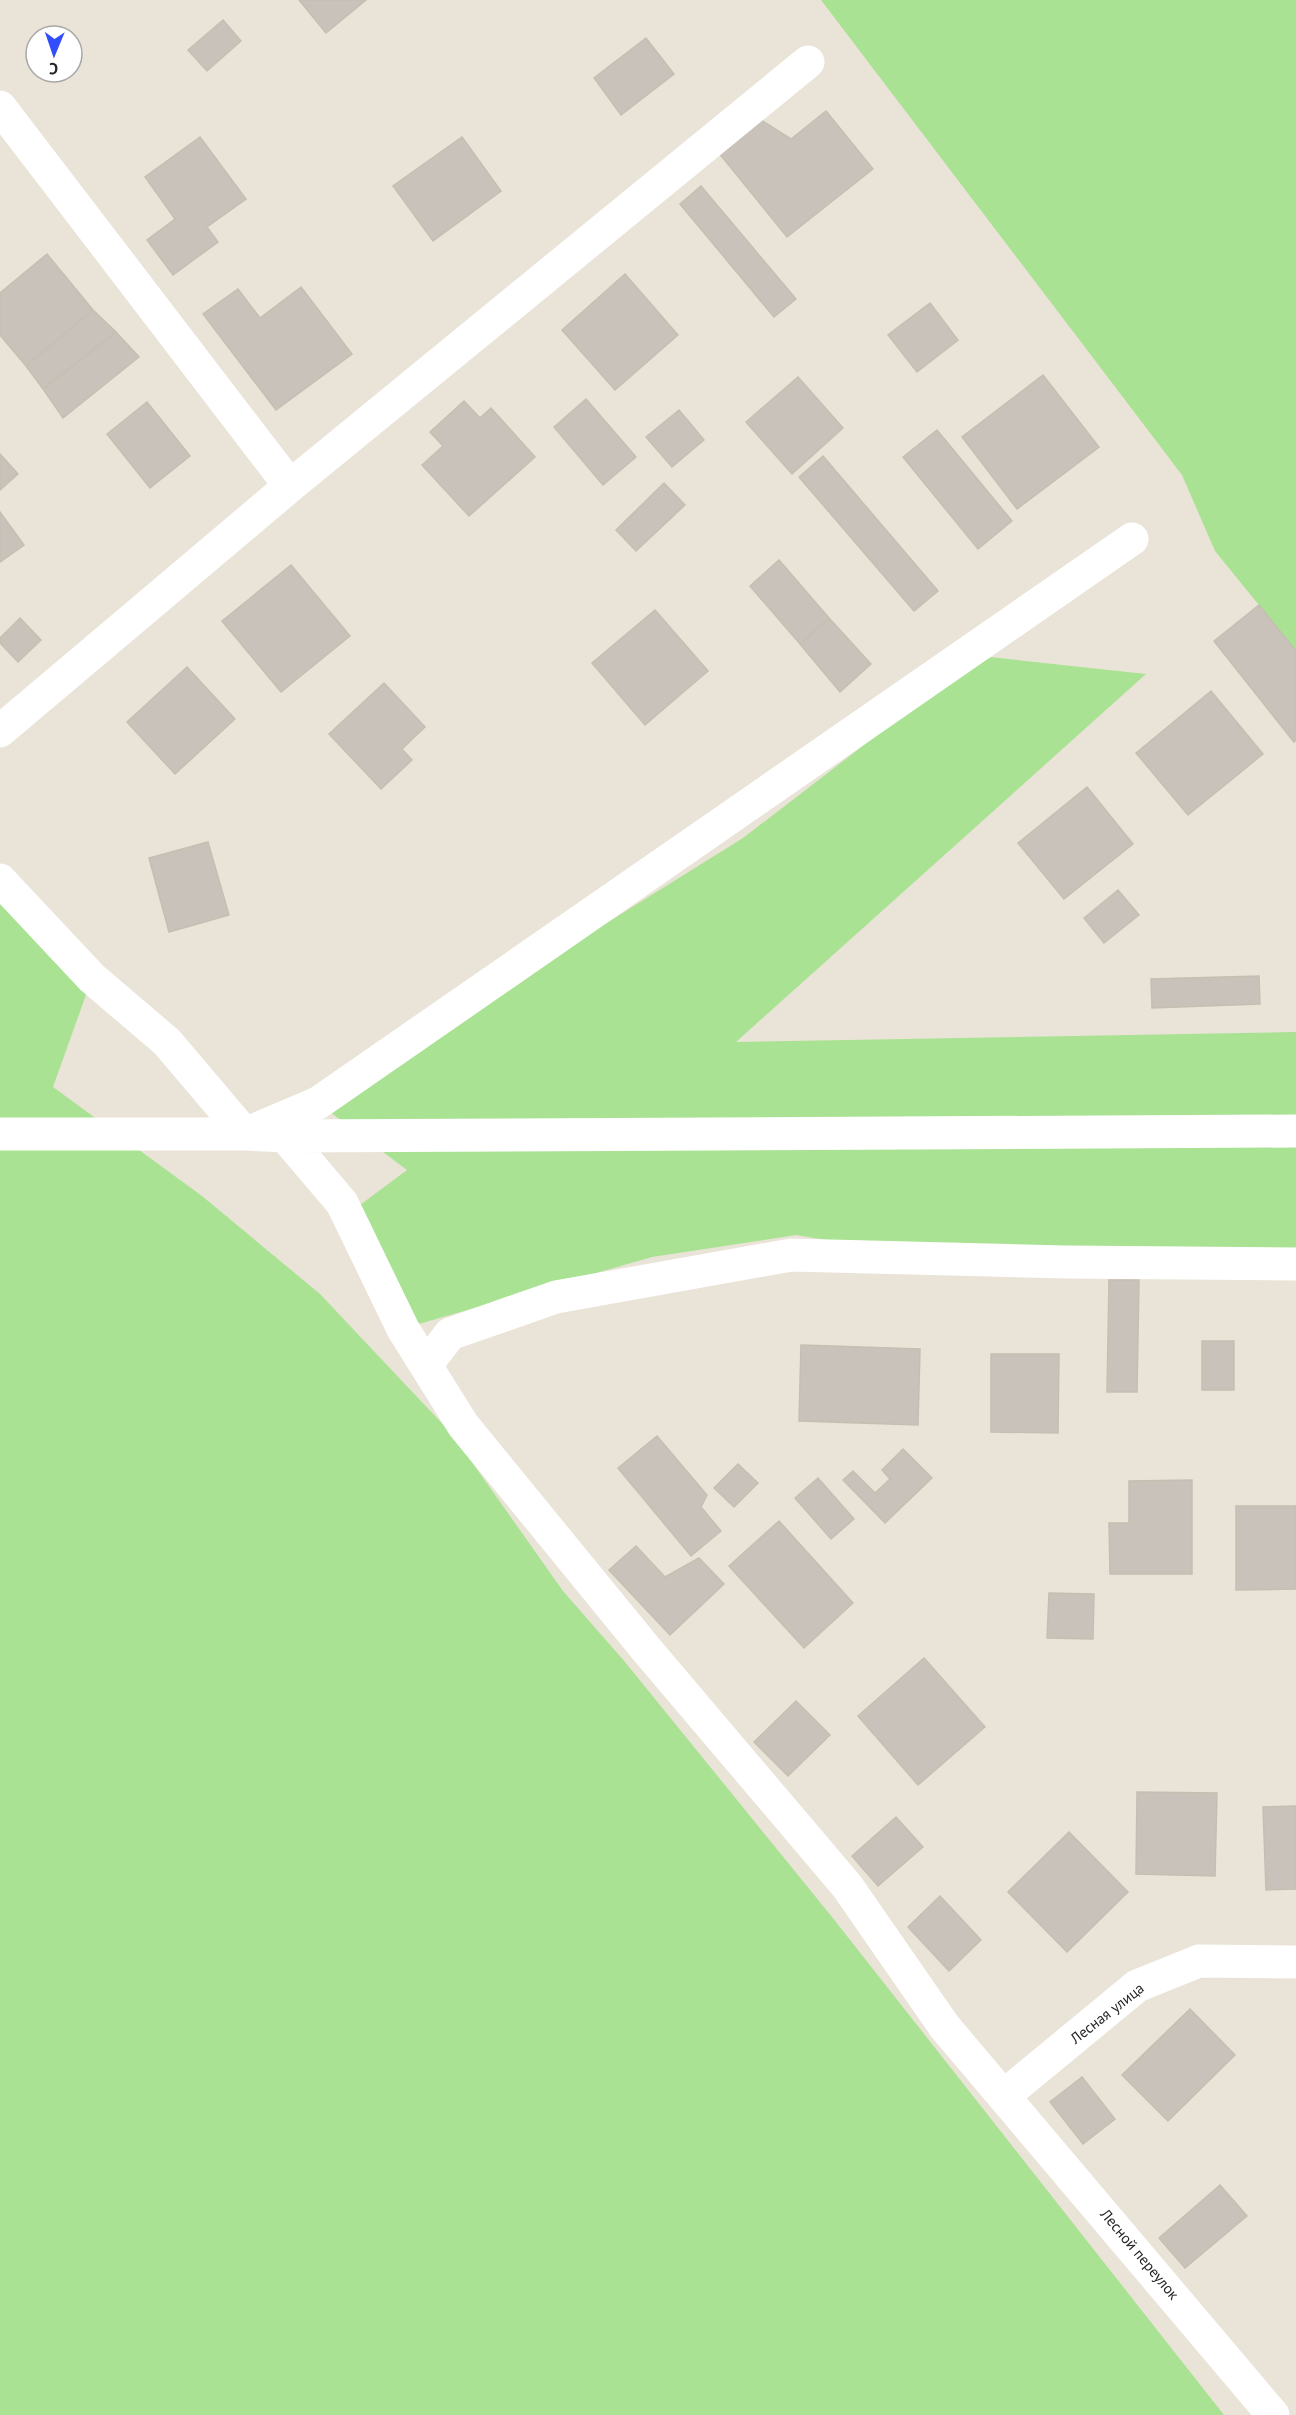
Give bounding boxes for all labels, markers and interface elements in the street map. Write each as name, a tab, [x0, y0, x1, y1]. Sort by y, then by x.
north arrow	[24, 24, 84, 84]
text: С	[49, 59, 58, 79]
street label: Лесная улица	[1066, 1978, 1148, 2048]
street label: Лесной переулок	[1096, 2204, 1184, 2304]

